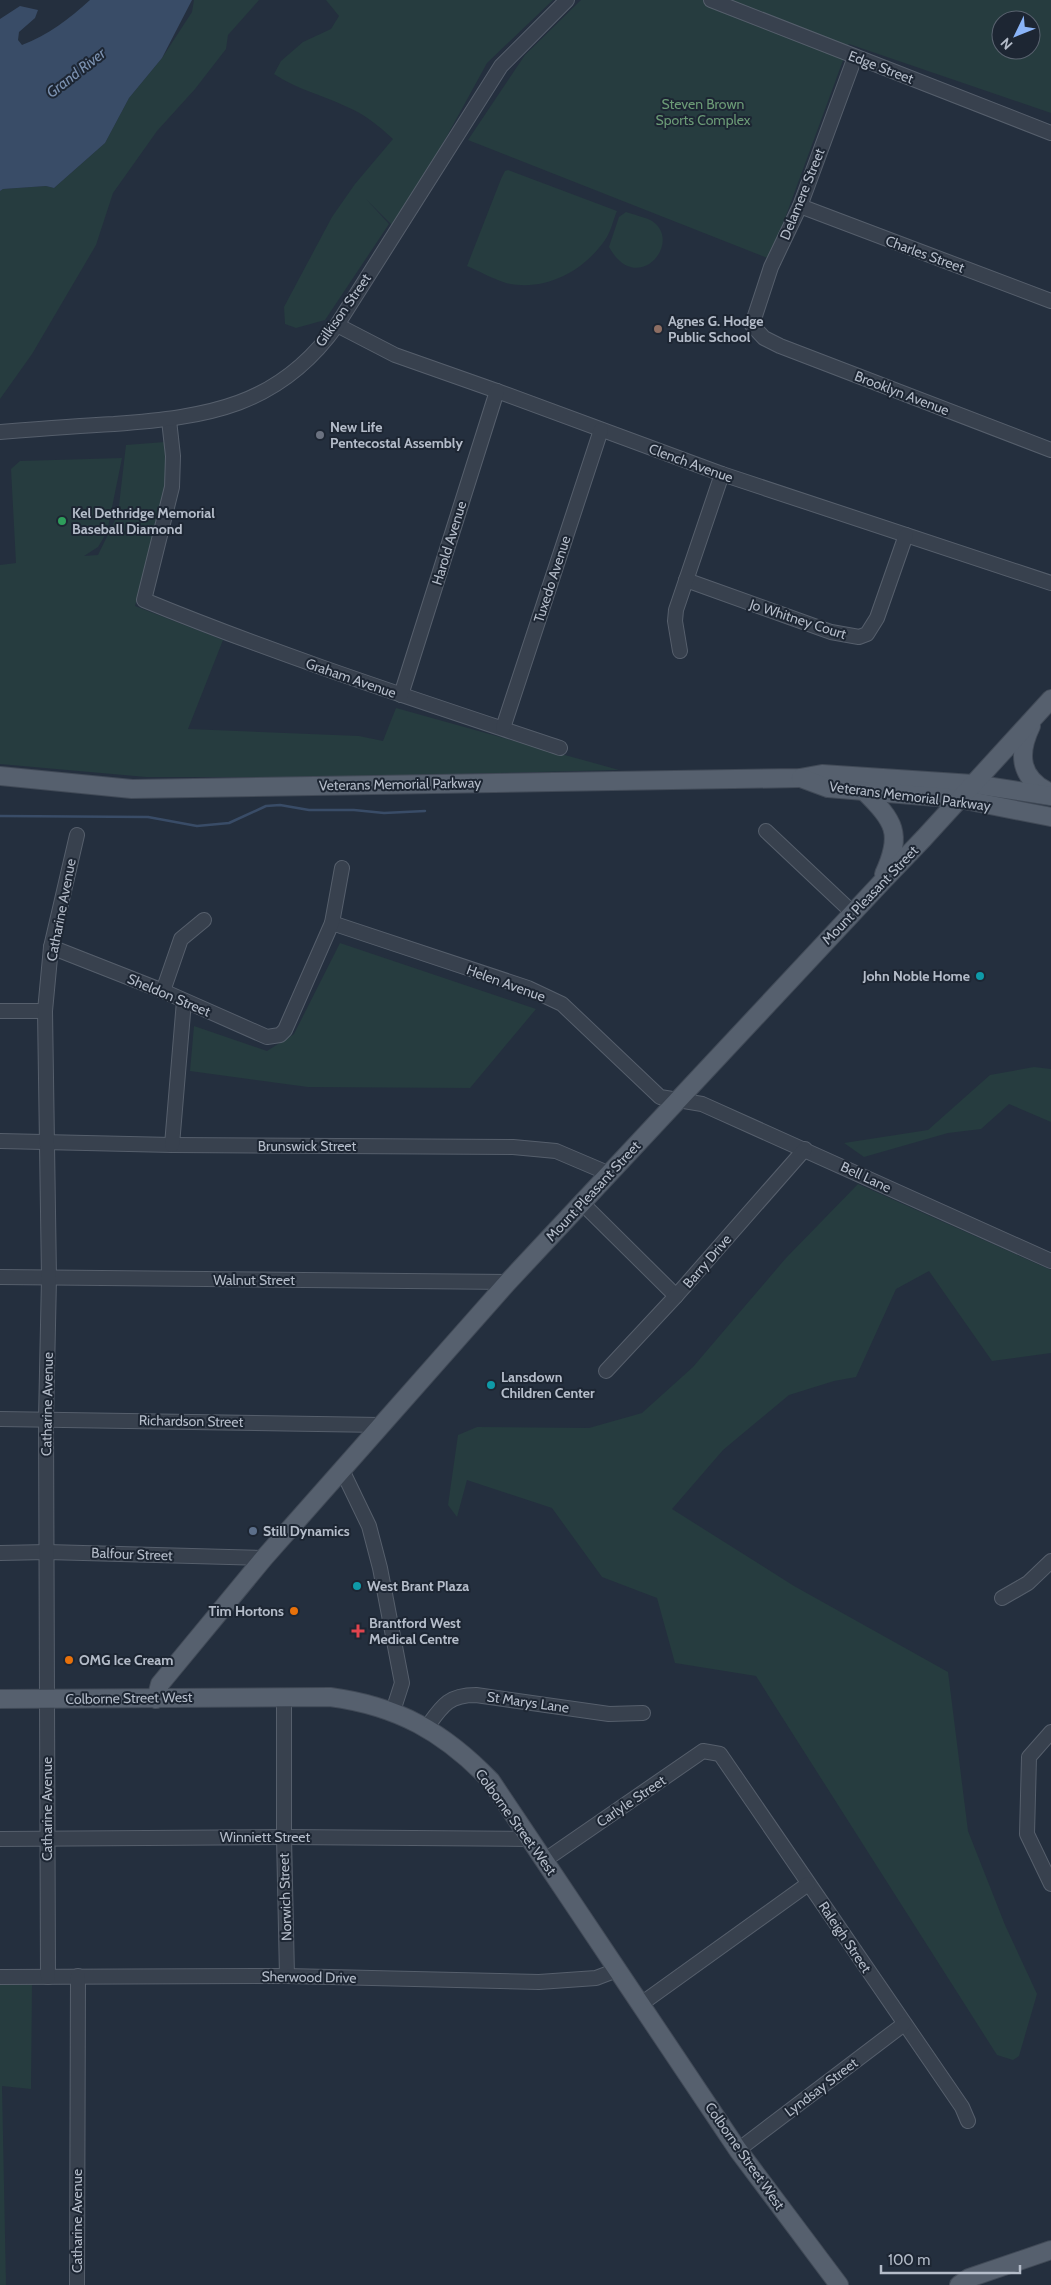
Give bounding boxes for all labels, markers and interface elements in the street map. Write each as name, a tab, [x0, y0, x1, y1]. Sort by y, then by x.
north arrow	[991, 10, 1041, 60]
text: N	[997, 34, 1016, 54]
water label: Grand River	[43, 44, 110, 102]
street label: Edge Street	[846, 46, 916, 88]
park label: Steven Brown Sports Complex	[656, 95, 751, 129]
street label: Delamere Street	[775, 145, 829, 242]
street label: Charles Street	[883, 231, 967, 277]
street label: Gilkison Street	[311, 270, 375, 350]
place label: Agnes G. Hodge Public School	[668, 312, 763, 346]
marker: Agnes G. Hodge Public School	[652, 323, 664, 335]
street label: Brooklyn Avenue	[852, 367, 952, 419]
place label: New Life Pentecostal Assembly	[330, 418, 463, 452]
marker: New Life Pentecostal Assembly	[314, 429, 326, 441]
street label: Clench Avenue	[646, 439, 736, 487]
street label: Harold Avenue	[428, 499, 470, 587]
place label: Kel Dethridge Memorial Baseball Diamond	[72, 504, 215, 538]
marker: Kel Dethridge Memorial Baseball Diamond	[56, 515, 68, 527]
street label: Tuxedo Avenue	[530, 533, 574, 625]
street label: Jo Whitney Court	[746, 595, 849, 643]
street label: Graham Avenue	[303, 654, 399, 702]
street label: Veterans Memorial Parkway	[319, 774, 481, 794]
street label: Veterans Memorial Parkway	[828, 777, 992, 815]
street label: Mount Pleasant Street	[818, 841, 922, 948]
street label: Catharine Avenue	[42, 857, 80, 963]
street label: Helen Avenue	[464, 960, 548, 1006]
place label: John Noble Home	[862, 967, 970, 985]
street label: Sheldon Street	[125, 969, 214, 1021]
marker: John Noble Home	[974, 970, 986, 982]
street label: Brunswick Street	[258, 1137, 357, 1155]
street label: Mount Pleasant Street	[542, 1137, 644, 1245]
street label: Bell Lane	[838, 1157, 894, 1197]
street label: Barry Drive	[679, 1230, 735, 1292]
street label: Walnut Street	[213, 1271, 295, 1289]
street label: Catharine Avenue	[37, 1352, 57, 1456]
place label: Lansdown Children Center	[501, 1368, 595, 1402]
marker: Lansdown Children Center	[485, 1379, 497, 1391]
street label: Richardson Street	[139, 1411, 244, 1431]
place label: Still Dynamics	[263, 1522, 350, 1540]
marker: Still Dynamics	[247, 1525, 259, 1537]
street label: Balfour Street	[91, 1544, 173, 1564]
place label: West Brant Plaza	[367, 1577, 469, 1595]
marker: West Brant Plaza	[351, 1580, 363, 1592]
place label: Tim Hortons	[209, 1602, 284, 1620]
marker: Tim Hortons	[288, 1605, 300, 1617]
place label: Brantford West Medical Centre	[369, 1614, 461, 1648]
marker: Brantford West Medical Centre	[351, 1624, 365, 1638]
place label: OMG Ice Cream	[79, 1651, 173, 1669]
marker: OMG Ice Cream	[63, 1654, 75, 1666]
street label: St Marys Lane	[486, 1687, 570, 1717]
street label: Colborne Street West	[65, 1688, 193, 1708]
street label: Catharine Avenue	[38, 1757, 56, 1861]
street label: Colborne Street West	[471, 1765, 561, 1879]
street label: Carlyle Street	[593, 1771, 669, 1831]
street label: Winniett Street	[220, 1828, 311, 1846]
street label: Norwich Street	[274, 1852, 296, 1941]
street label: Raleigh Street	[815, 1898, 876, 1976]
street label: Sherwood Drive	[261, 1967, 357, 1987]
street label: Lyndsay Street	[781, 2053, 861, 2120]
street label: Colborne Street West	[701, 2099, 789, 2213]
street label: Catharine Avenue	[68, 2169, 86, 2273]
scale bar	[881, 2242, 1020, 2274]
text: 100 m	[888, 2251, 930, 2269]

